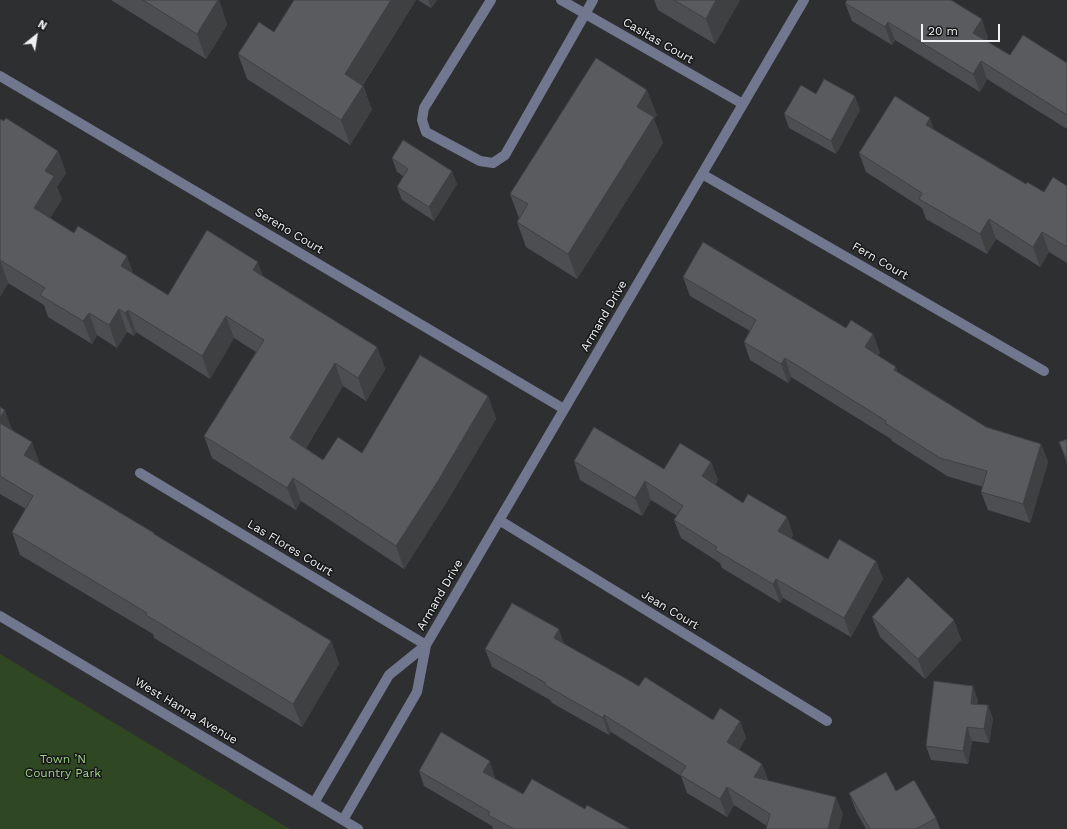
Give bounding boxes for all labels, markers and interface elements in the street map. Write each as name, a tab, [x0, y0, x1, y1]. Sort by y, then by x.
street label: Casitas Court	[620, 15, 696, 67]
north arrow	[16, 16, 56, 56]
scale bar	[923, 16, 1002, 42]
text: N	[35, 18, 49, 33]
text: 20 m	[928, 24, 958, 38]
street label: Sereno Court	[252, 205, 326, 257]
street label: Fern Court	[849, 239, 911, 283]
street label: Armand Drive	[578, 278, 630, 354]
street label: Las Flores Court	[245, 517, 335, 579]
street label: Armand Drive	[414, 557, 466, 633]
street label: Jean Court	[639, 587, 701, 633]
street label: West Hanna Avenue	[132, 675, 240, 747]
park label: Town ’N Country Park	[25, 752, 101, 780]

